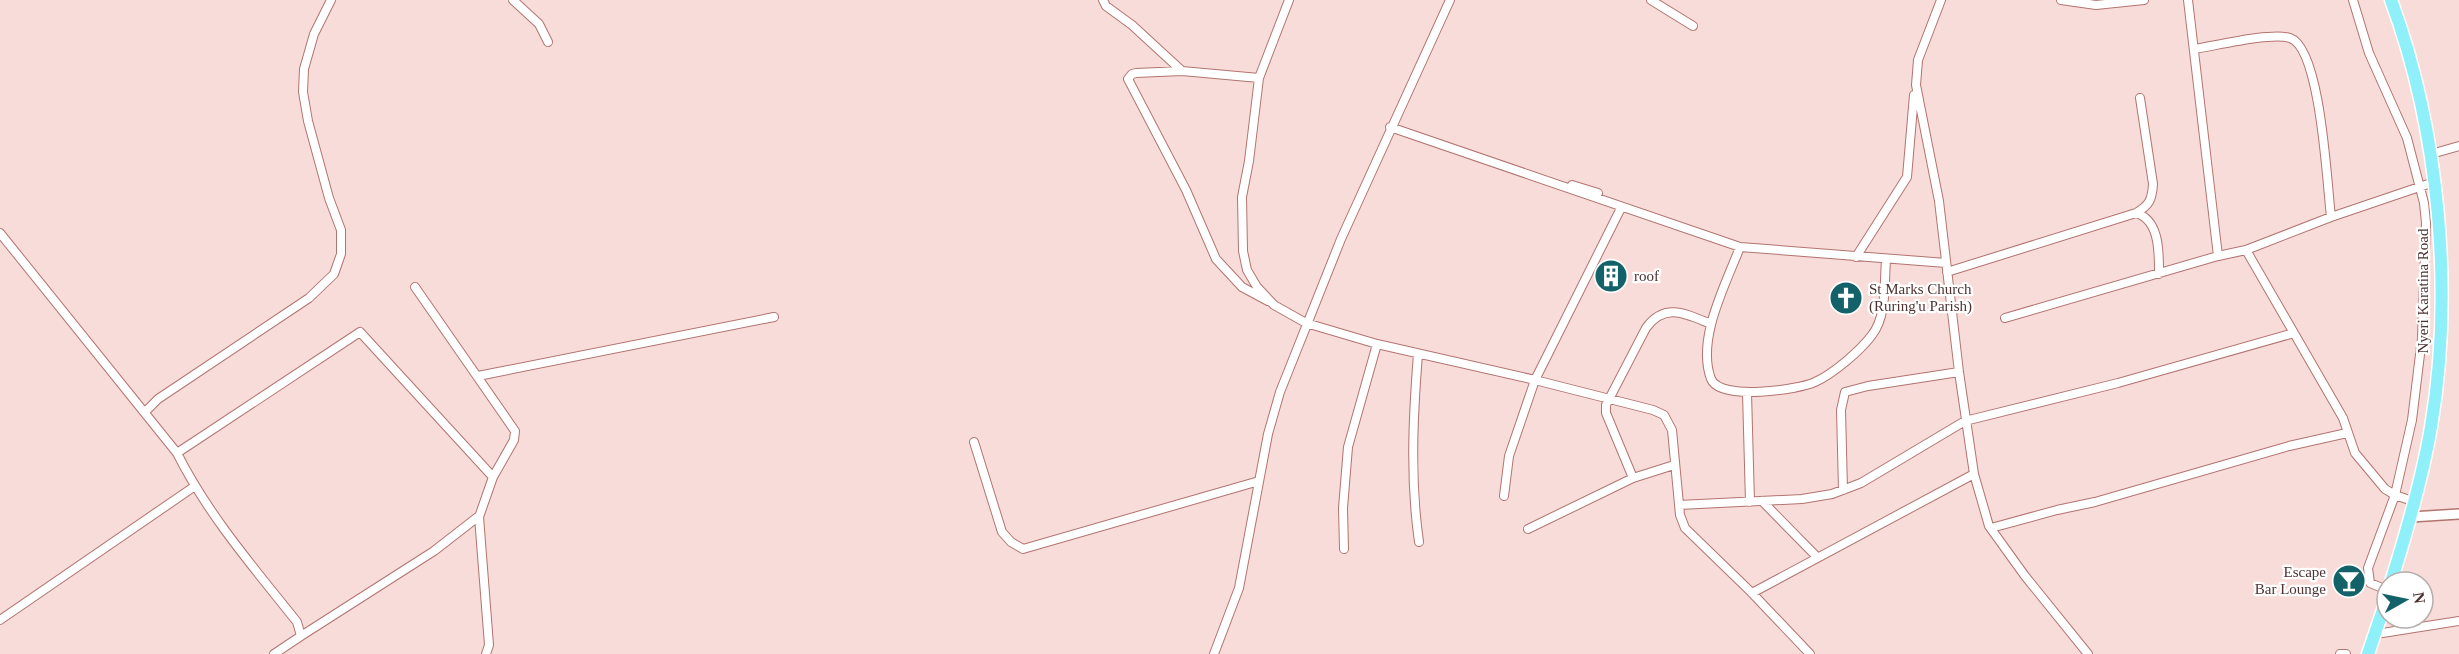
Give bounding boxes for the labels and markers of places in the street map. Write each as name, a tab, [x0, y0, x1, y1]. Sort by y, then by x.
building icon: roof	[1593, 258, 1629, 294]
place label: roof	[1634, 268, 1659, 284]
church icon: St Marks Church (Ruring'u Parish)	[1828, 280, 1864, 316]
place label: St Marks Church (Ruring'u Parish)	[1869, 281, 1972, 315]
bar icon: Escape Bar Lounge	[2331, 563, 2367, 599]
place label: Escape Bar Lounge	[2255, 564, 2326, 597]

